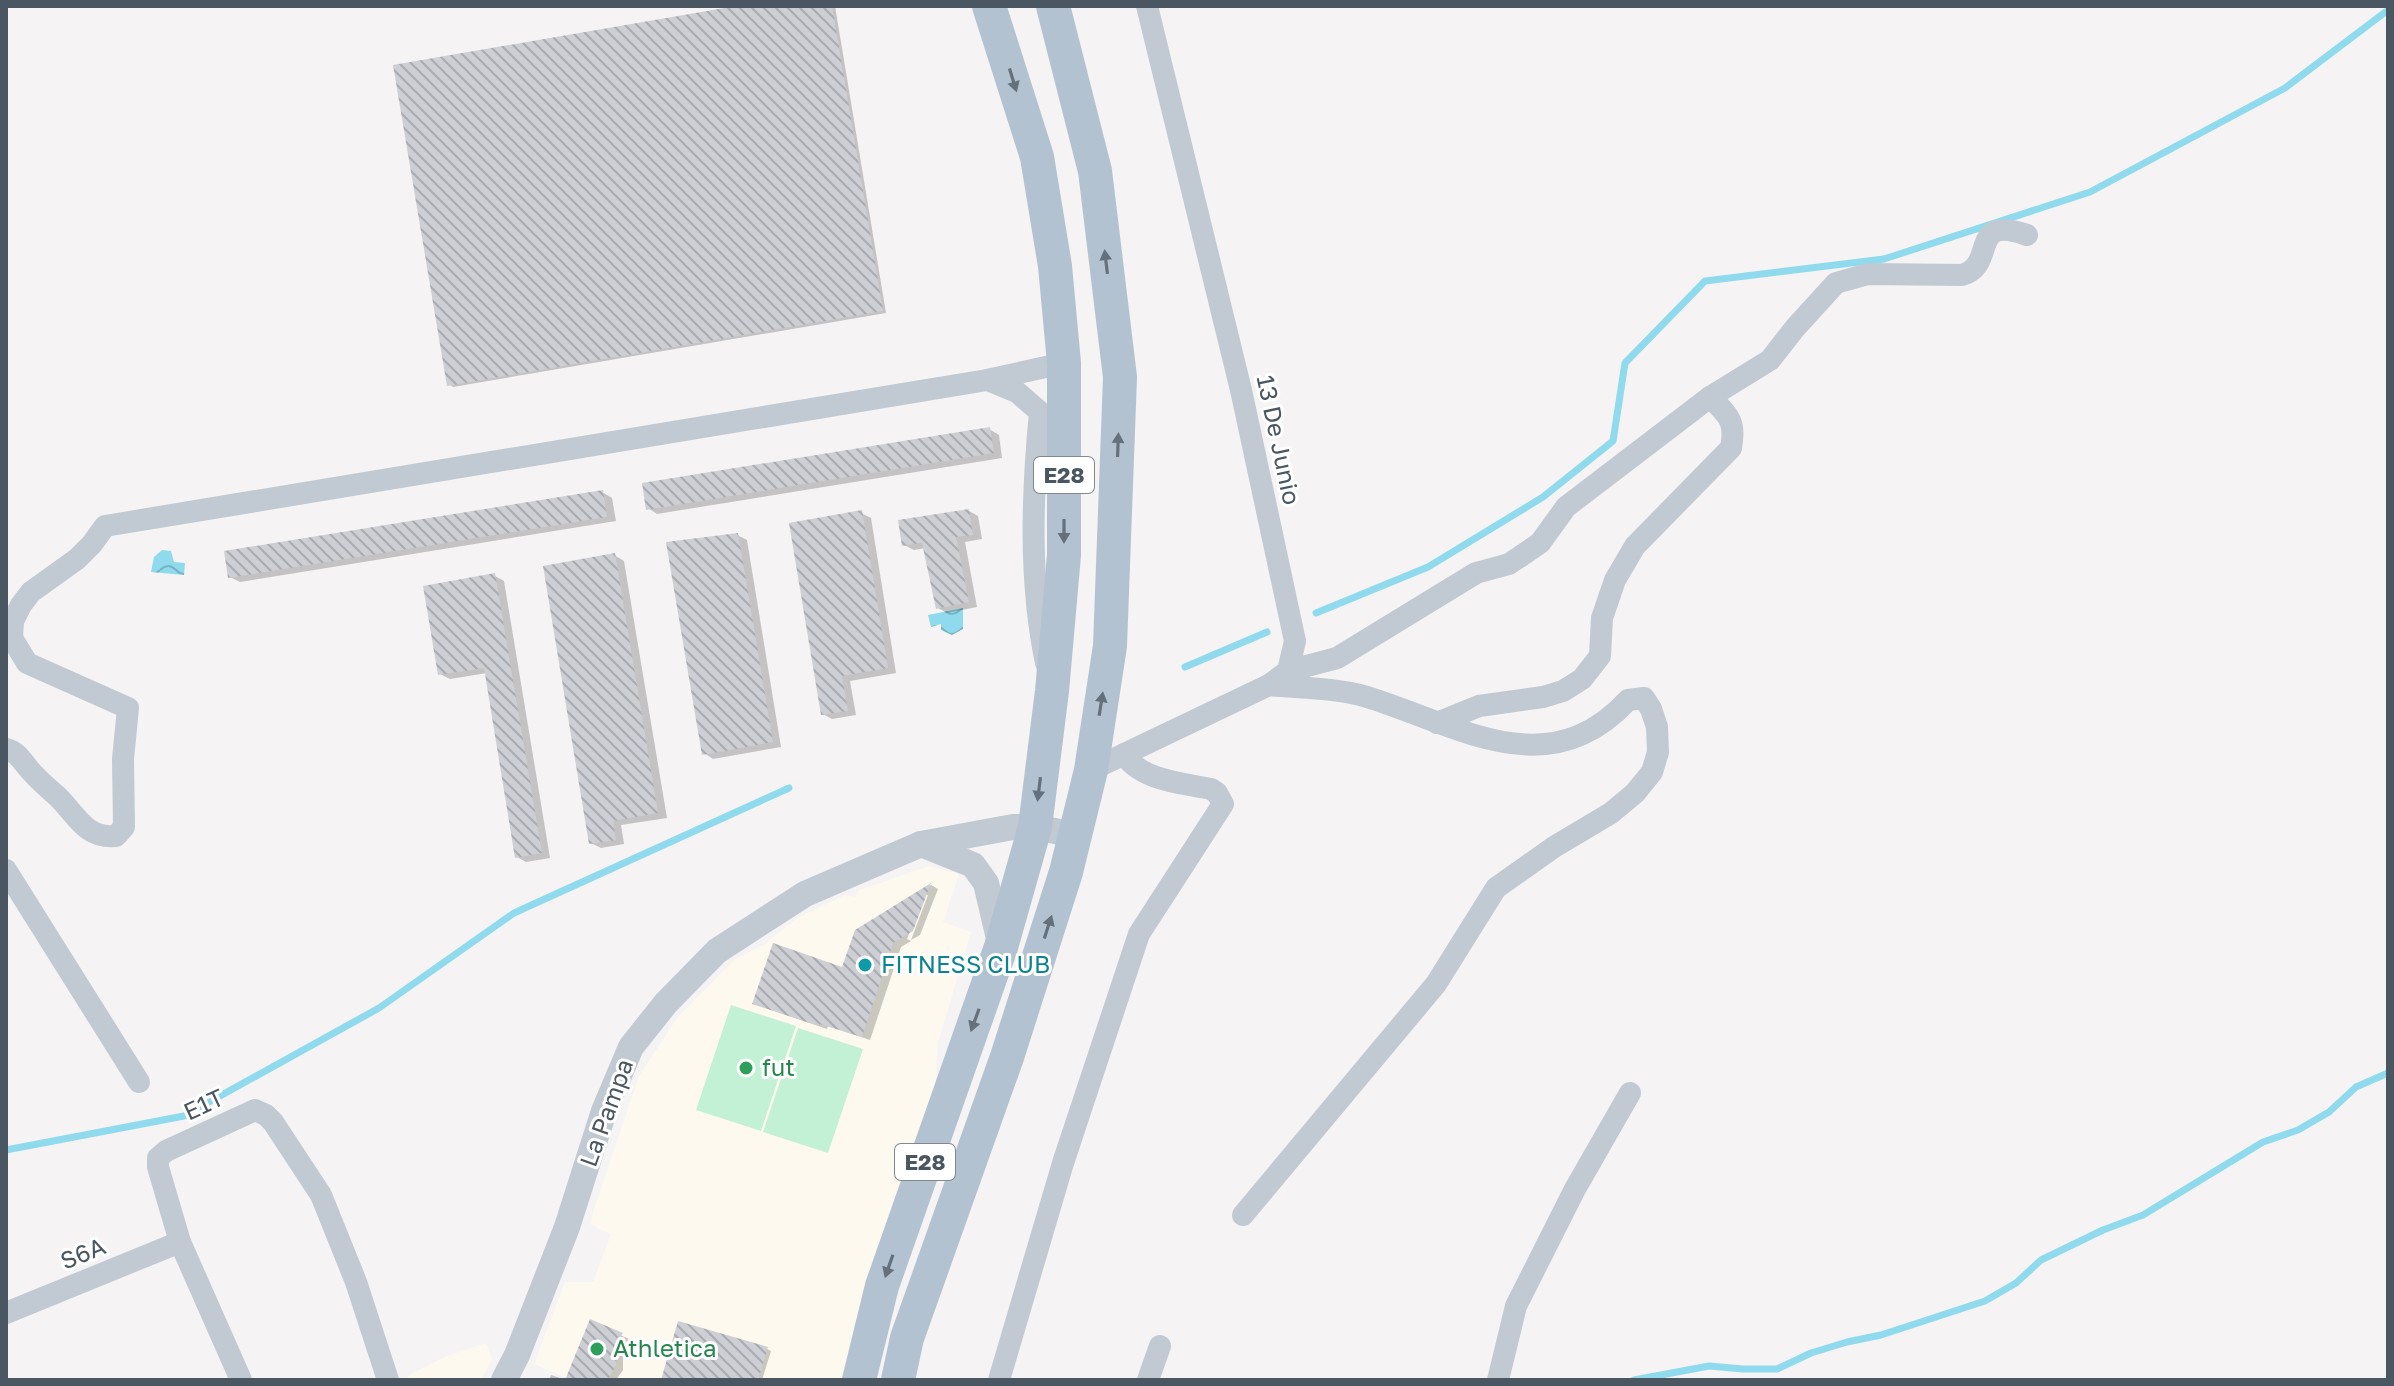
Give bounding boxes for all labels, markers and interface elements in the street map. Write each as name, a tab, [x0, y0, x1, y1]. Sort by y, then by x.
one-way arrow	[1007, 69, 1019, 93]
one-way arrow	[1099, 249, 1112, 274]
street label: 13 De Junio	[1252, 372, 1307, 507]
one-way arrow	[1111, 432, 1124, 457]
road number: E28	[1034, 457, 1094, 493]
one-way arrow	[1058, 519, 1070, 544]
one-way arrow	[1095, 691, 1108, 716]
one-way arrow	[1033, 777, 1046, 802]
one-way arrow	[1042, 914, 1055, 938]
place label: FITNESS CLUB	[881, 949, 1050, 978]
marker: FITNESS CLUB	[856, 956, 874, 974]
one-way arrow	[968, 1009, 980, 1033]
place label: fut	[762, 1052, 795, 1081]
street label: La Pampa	[573, 1055, 638, 1170]
marker: fut	[737, 1059, 755, 1077]
street label: E1T	[179, 1082, 228, 1125]
road number: E28	[895, 1144, 955, 1180]
street label: S6A	[56, 1231, 109, 1275]
one-way arrow	[882, 1254, 894, 1278]
place label: Athletica	[613, 1333, 717, 1362]
marker: Athletica	[588, 1340, 606, 1358]

